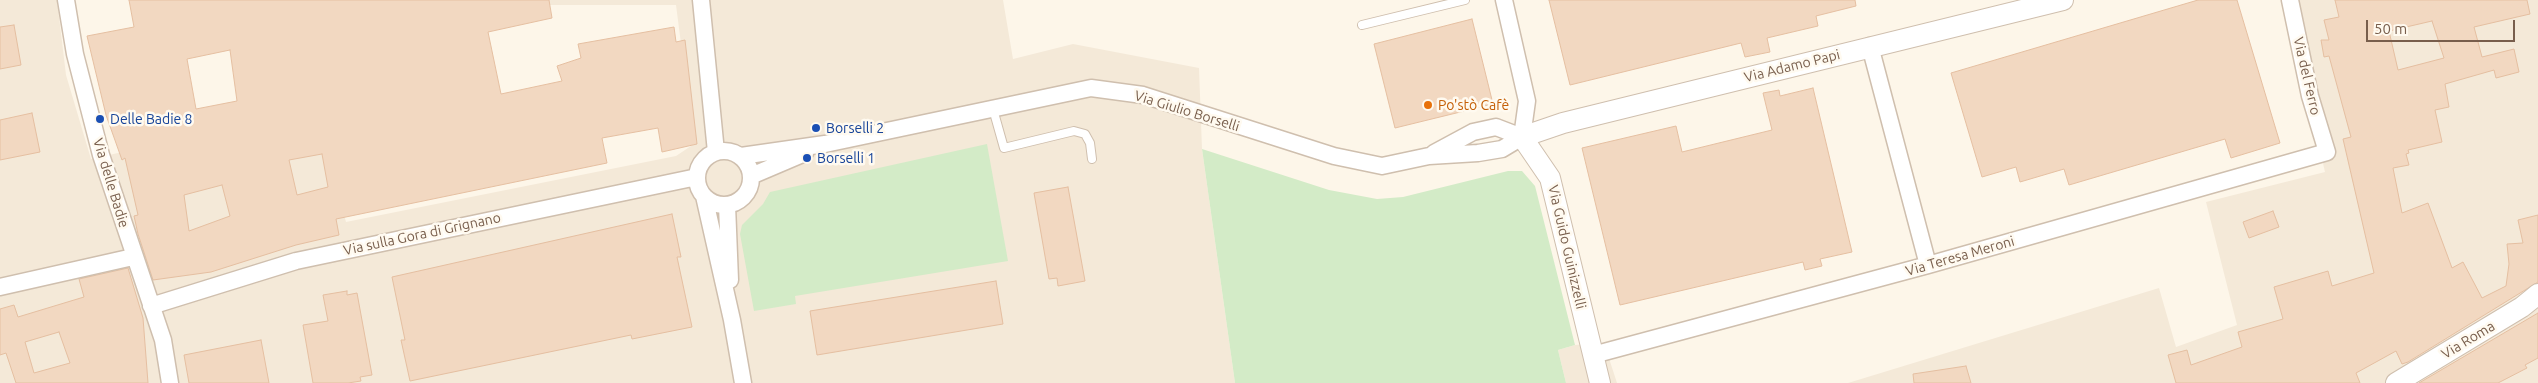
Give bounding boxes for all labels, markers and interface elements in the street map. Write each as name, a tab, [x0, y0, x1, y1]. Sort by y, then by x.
scale bar	[2368, 10, 2517, 42]
text: 50 m	[2374, 20, 2407, 37]
street label: Via del Ferro	[2290, 35, 2324, 117]
street label: Via Adamo Papi	[1742, 46, 1842, 86]
street label: Via Giulio Borselli	[1132, 87, 1242, 135]
place label: Po'stò Cafè	[1438, 97, 1509, 113]
marker: Po'stò Cafè	[1422, 99, 1434, 111]
place label: Delle Badie 8	[110, 111, 192, 127]
marker: Delle Badie 8	[94, 113, 106, 125]
place label: Borselli 2	[826, 120, 884, 136]
marker: Borselli 2	[810, 122, 822, 134]
street label: Via delle Badie	[89, 136, 133, 230]
place label: Borselli 1	[817, 150, 875, 166]
marker: Borselli 1	[801, 152, 813, 164]
street label: Via Guido Guinizzelli	[1545, 183, 1589, 311]
street label: Via sulla Gora di Grignano	[342, 209, 502, 259]
street label: Via Teresa Meroni	[1904, 232, 2016, 280]
street label: Via Roma	[2438, 318, 2498, 362]

